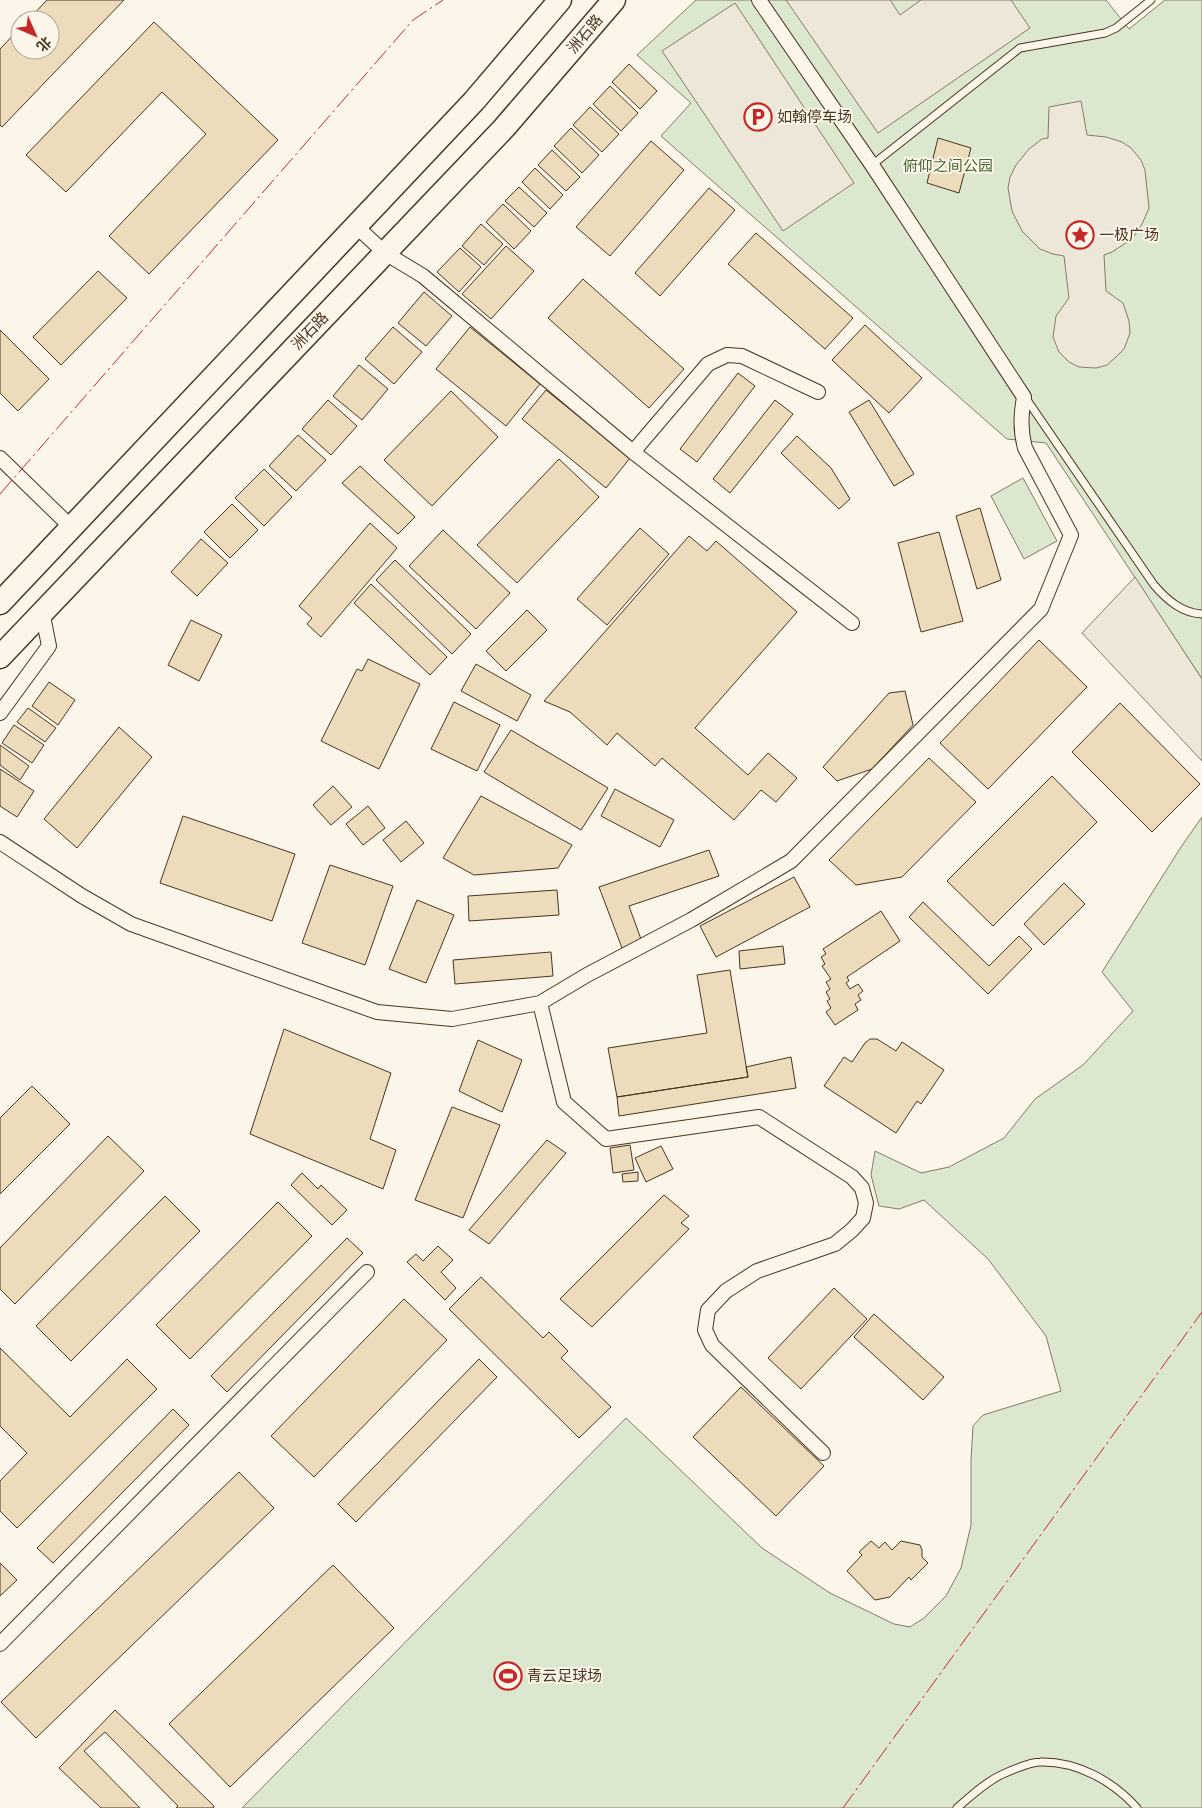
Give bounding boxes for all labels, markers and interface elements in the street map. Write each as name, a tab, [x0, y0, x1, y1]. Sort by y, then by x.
north arrow	[10, 10, 60, 60]
street label: 洲石路	[564, 11, 606, 57]
text: 北	[34, 34, 55, 55]
parking icon: 如翰停车场	[743, 102, 773, 132]
place label: 如翰停车场	[777, 108, 852, 126]
park label: 俯仰之间公园	[903, 157, 993, 175]
place icon: 一极广场	[1065, 220, 1095, 250]
place label: 一极广场	[1099, 226, 1159, 244]
street label: 洲石路	[288, 309, 332, 353]
sports icon: 青云足球场	[493, 1661, 523, 1691]
place label: 青云足球场	[527, 1667, 602, 1685]

